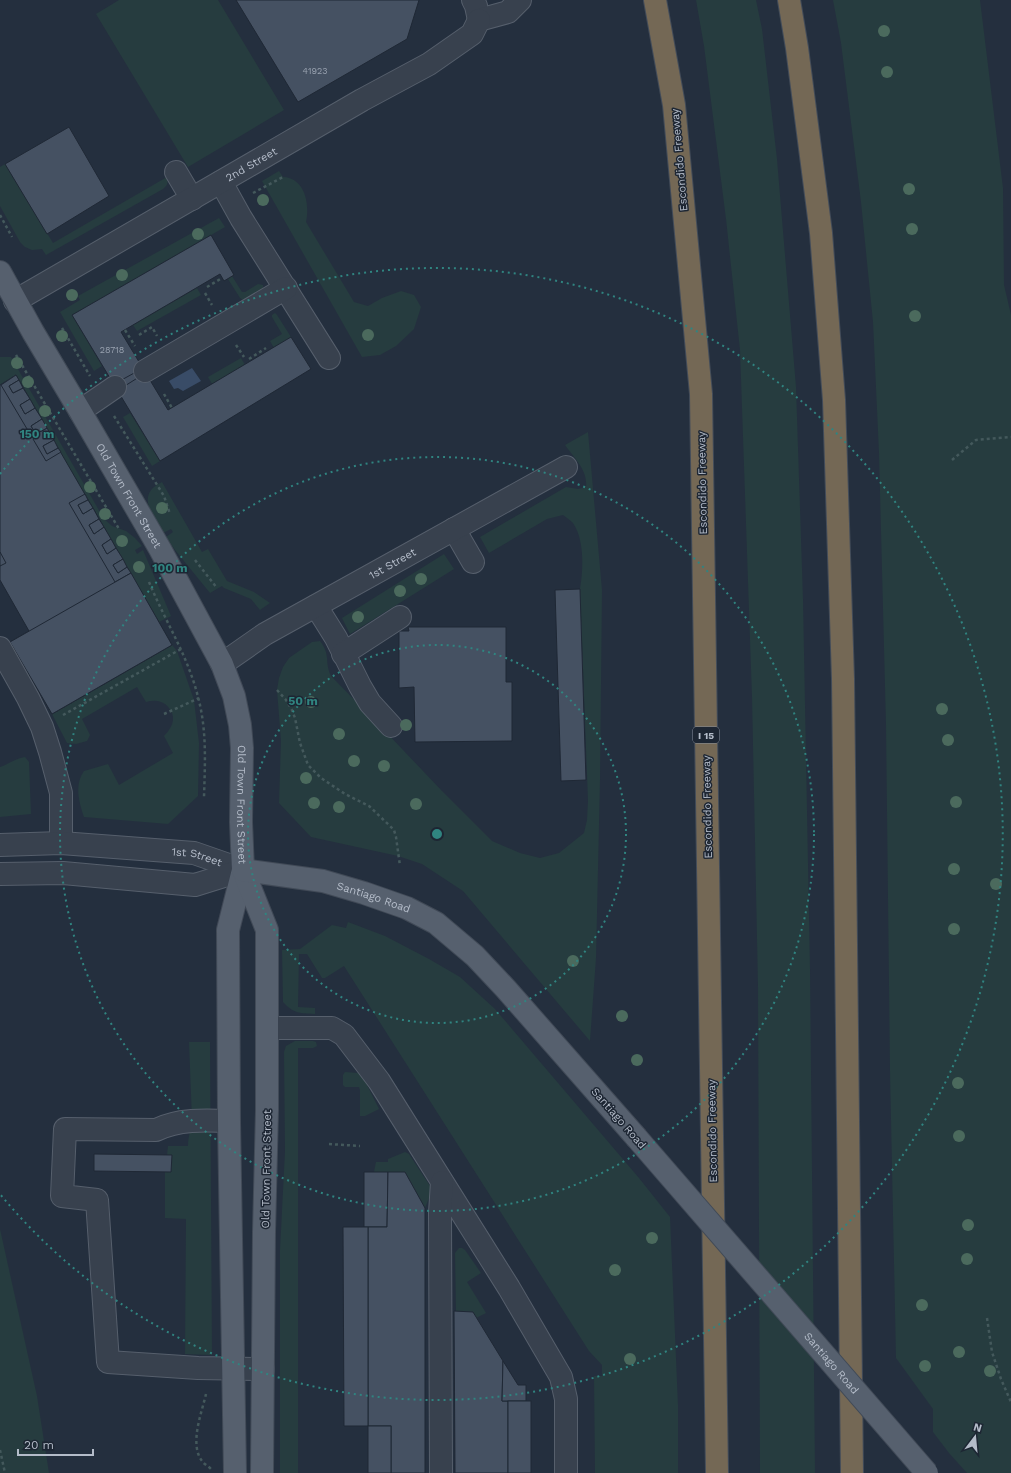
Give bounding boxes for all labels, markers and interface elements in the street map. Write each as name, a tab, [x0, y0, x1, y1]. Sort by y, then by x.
house number: 41923	[303, 66, 327, 76]
street label: Escondido Freeway	[668, 108, 690, 212]
street label: 2nd Street	[224, 144, 280, 185]
house number: 28718	[100, 345, 124, 355]
text: 150 m	[20, 427, 54, 441]
street label: Escondido Freeway	[695, 431, 710, 535]
street label: Old Town Front Street	[93, 441, 164, 551]
street label: 1st Street	[367, 545, 419, 582]
text: 100 m	[152, 561, 188, 575]
text: 50 m	[288, 694, 318, 708]
road number: I 15	[693, 727, 719, 743]
street label: Old Town Front Street	[234, 745, 249, 865]
street label: Escondido Freeway	[700, 755, 715, 859]
centre of rings	[430, 827, 444, 841]
street label: 1st Street	[171, 845, 224, 869]
street label: Santiago Road	[335, 879, 412, 916]
street label: Escondido Freeway	[705, 1079, 720, 1183]
street label: Santiago Road	[589, 1085, 649, 1152]
street label: Old Town Front Street	[259, 1109, 274, 1229]
street label: Santiago Road	[801, 1330, 861, 1397]
north arrow	[955, 1417, 995, 1457]
text: N	[972, 1420, 983, 1435]
scale bar	[18, 1431, 93, 1457]
text: 20 m	[24, 1438, 54, 1452]

